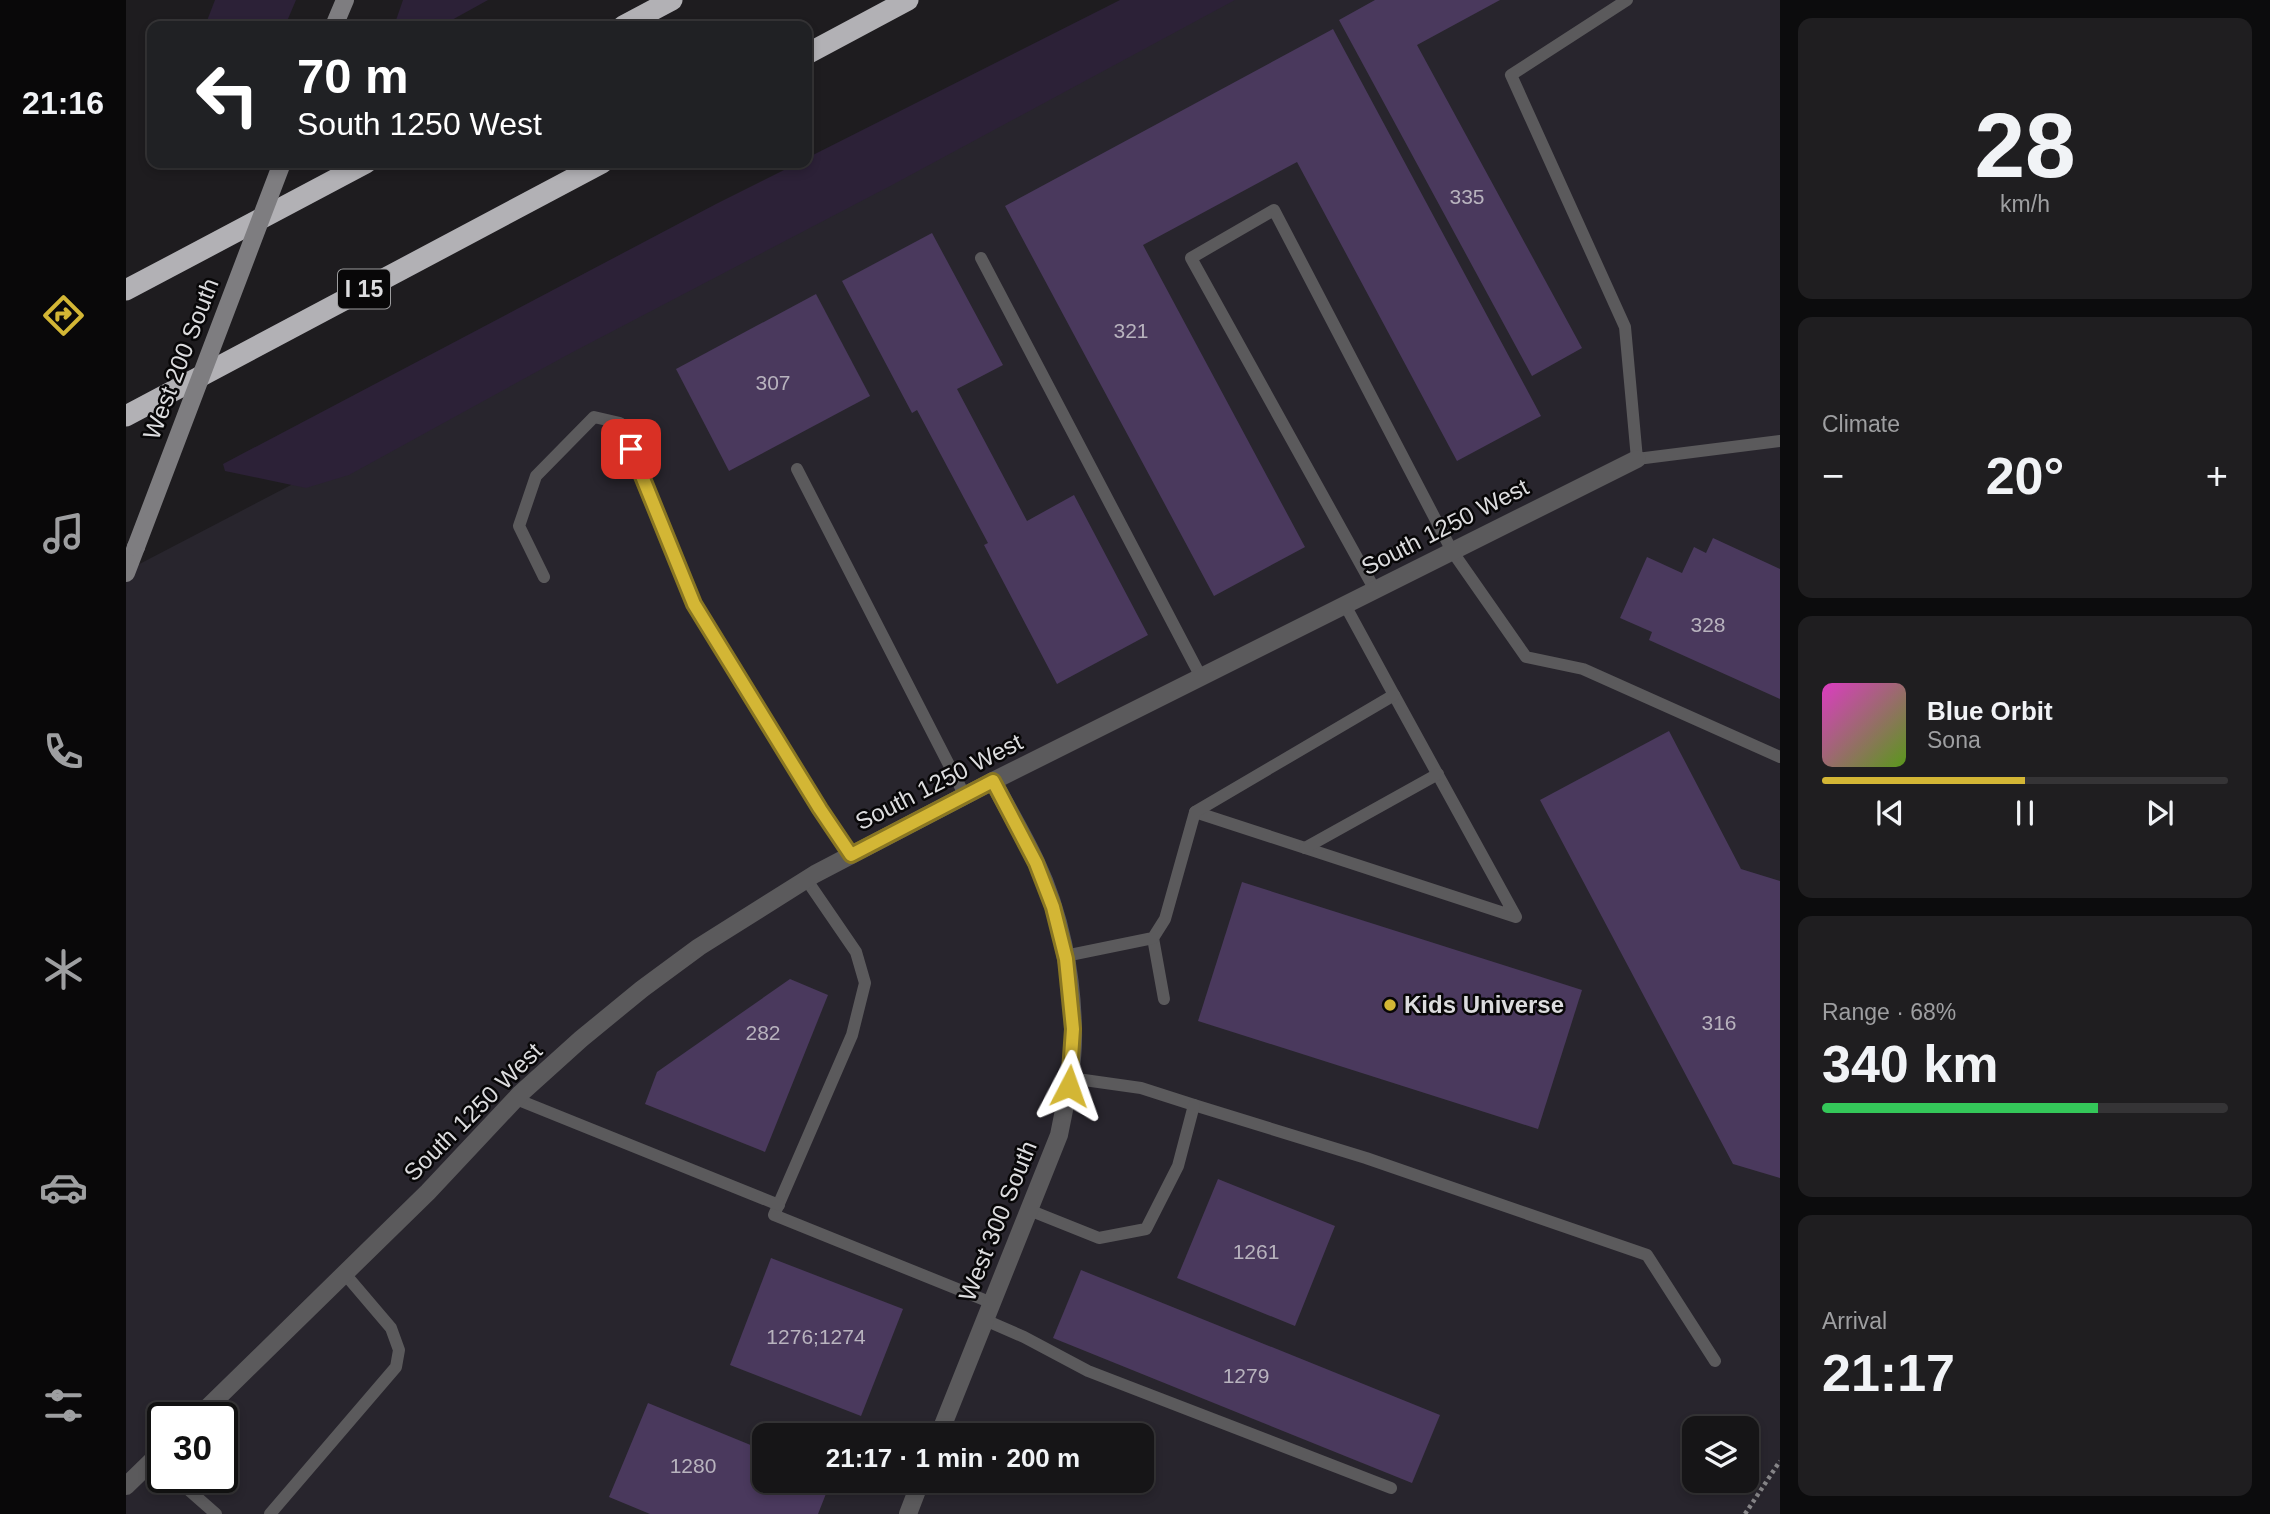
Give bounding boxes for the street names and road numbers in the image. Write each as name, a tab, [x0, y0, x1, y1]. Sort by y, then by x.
road number: I 15	[338, 270, 390, 308]
street label: West 200 South	[137, 274, 224, 443]
street label: South 1250 West	[1357, 473, 1533, 580]
street label: South 1250 West	[851, 728, 1027, 835]
street label: South 1250 West	[398, 1037, 547, 1186]
street label: West 300 South	[953, 1137, 1042, 1305]

